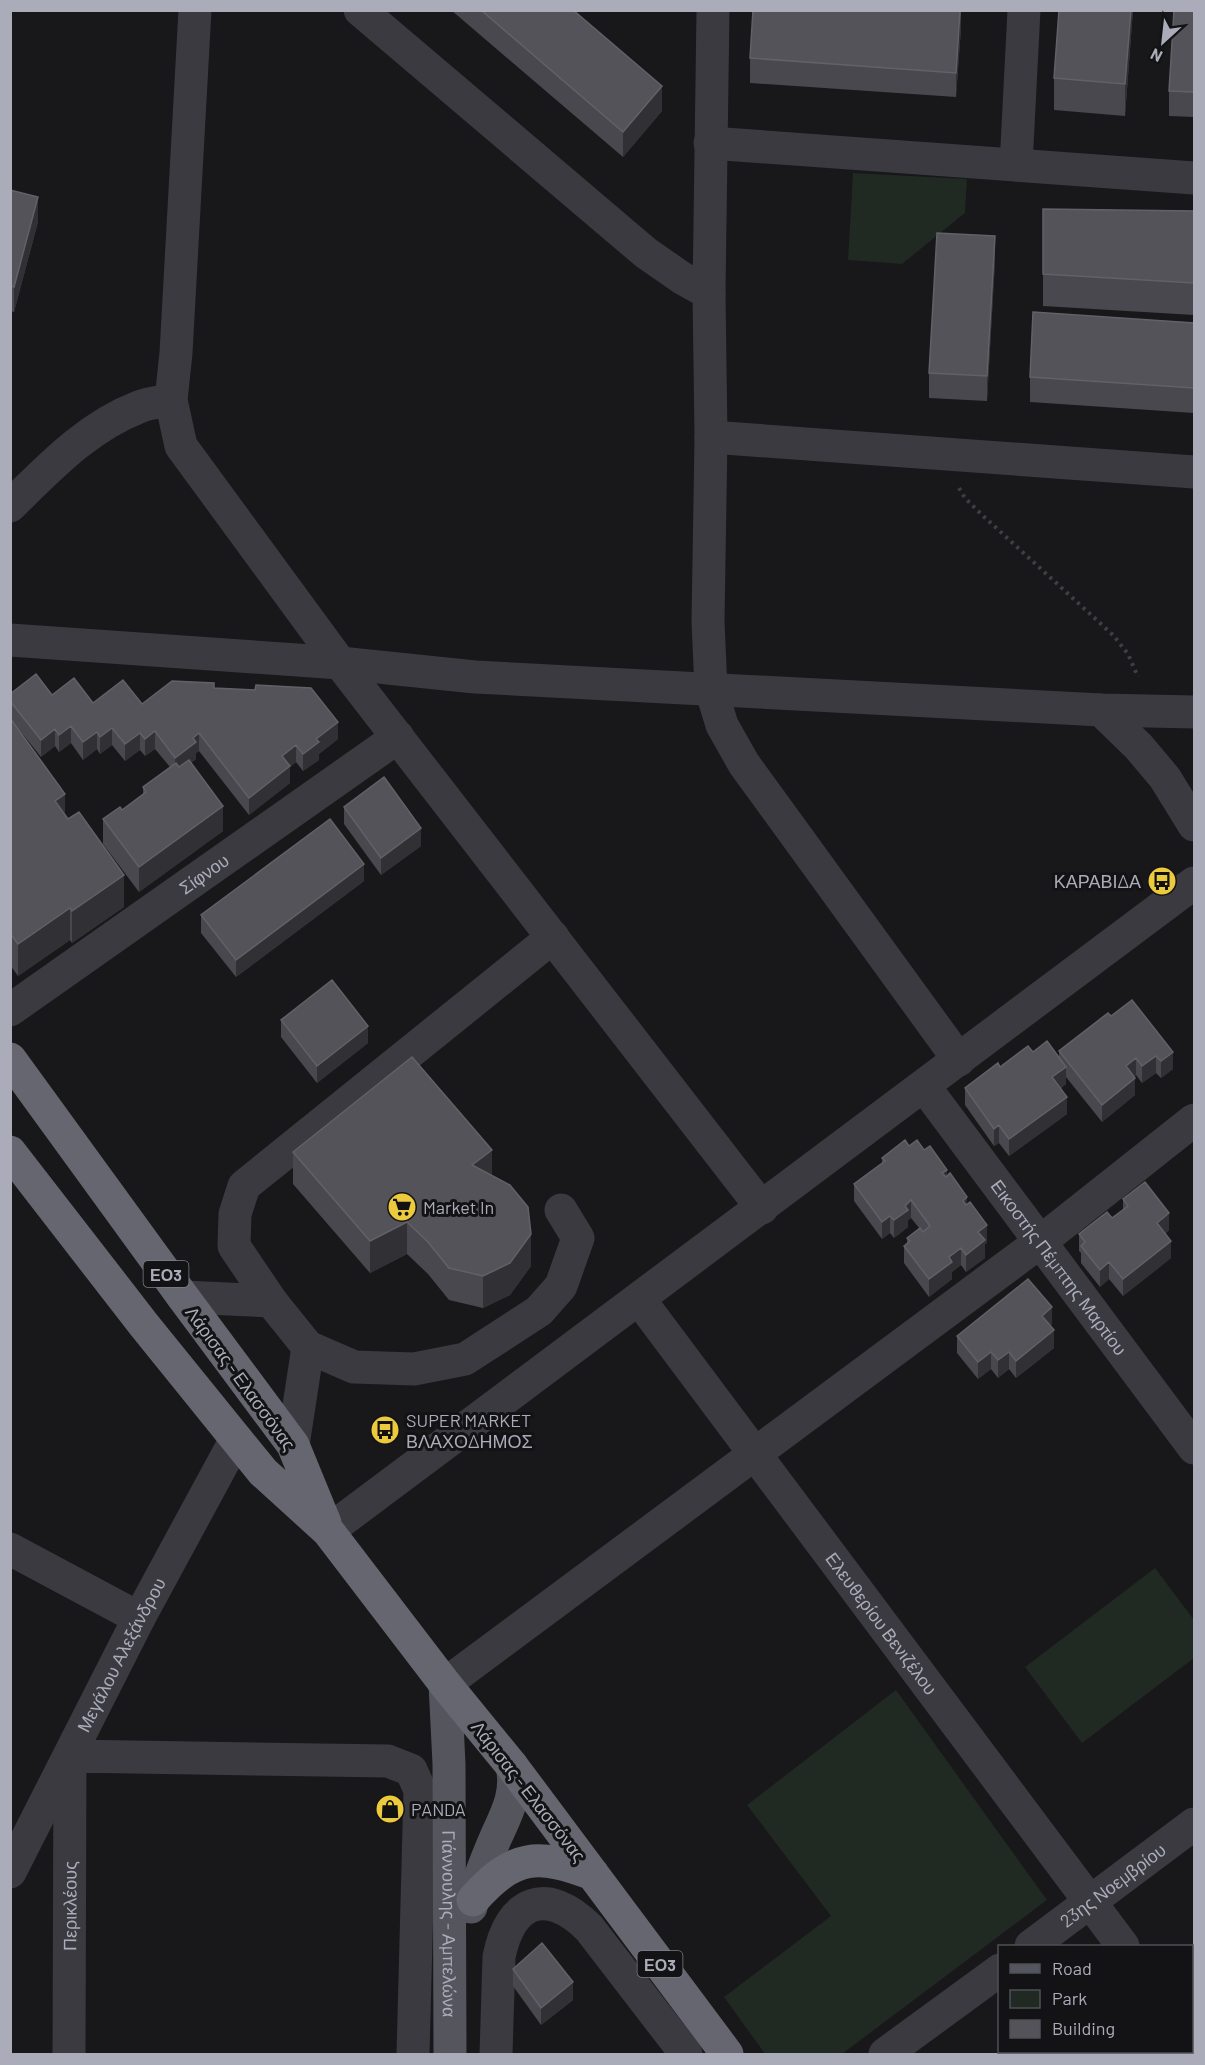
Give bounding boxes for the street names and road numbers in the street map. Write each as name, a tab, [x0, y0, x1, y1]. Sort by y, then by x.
street label: Σίφνου	[175, 849, 233, 899]
street label: Εικοστής Πέμπτης Μαρτίου	[986, 1175, 1132, 1359]
road number: ΕΟ3	[144, 1261, 188, 1287]
street label: Λάρισας - Ελασσόνας	[181, 1302, 301, 1455]
street label: Ελευθερίου Βενιζέλου	[821, 1548, 942, 1699]
street label: Μεγάλου Αλεξάνδρου	[72, 1574, 170, 1736]
street label: Λάρισας - Ελασσόνας	[467, 1716, 591, 1866]
street label: Γιάννουλης - Αμπελώνα	[438, 1830, 461, 2018]
street label: 23ης Νοεμβρίου	[1055, 1838, 1170, 1932]
street label: Περικλέους	[58, 1861, 81, 1951]
road number: ΕΟ3	[638, 1951, 682, 1977]

